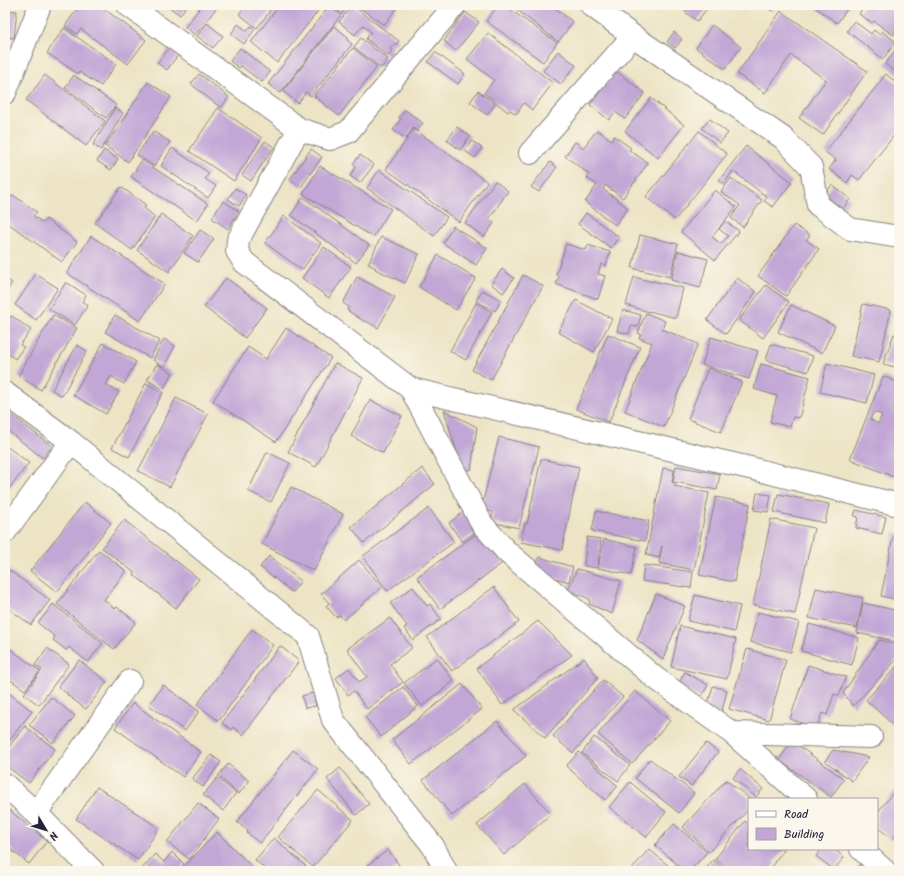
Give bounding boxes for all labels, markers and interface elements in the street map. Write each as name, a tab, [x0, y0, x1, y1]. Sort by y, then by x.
legend	[748, 798, 878, 850]
text: Road	[784, 805, 809, 824]
north arrow	[26, 810, 66, 850]
text: Building	[784, 825, 824, 844]
text: N	[44, 827, 62, 844]

